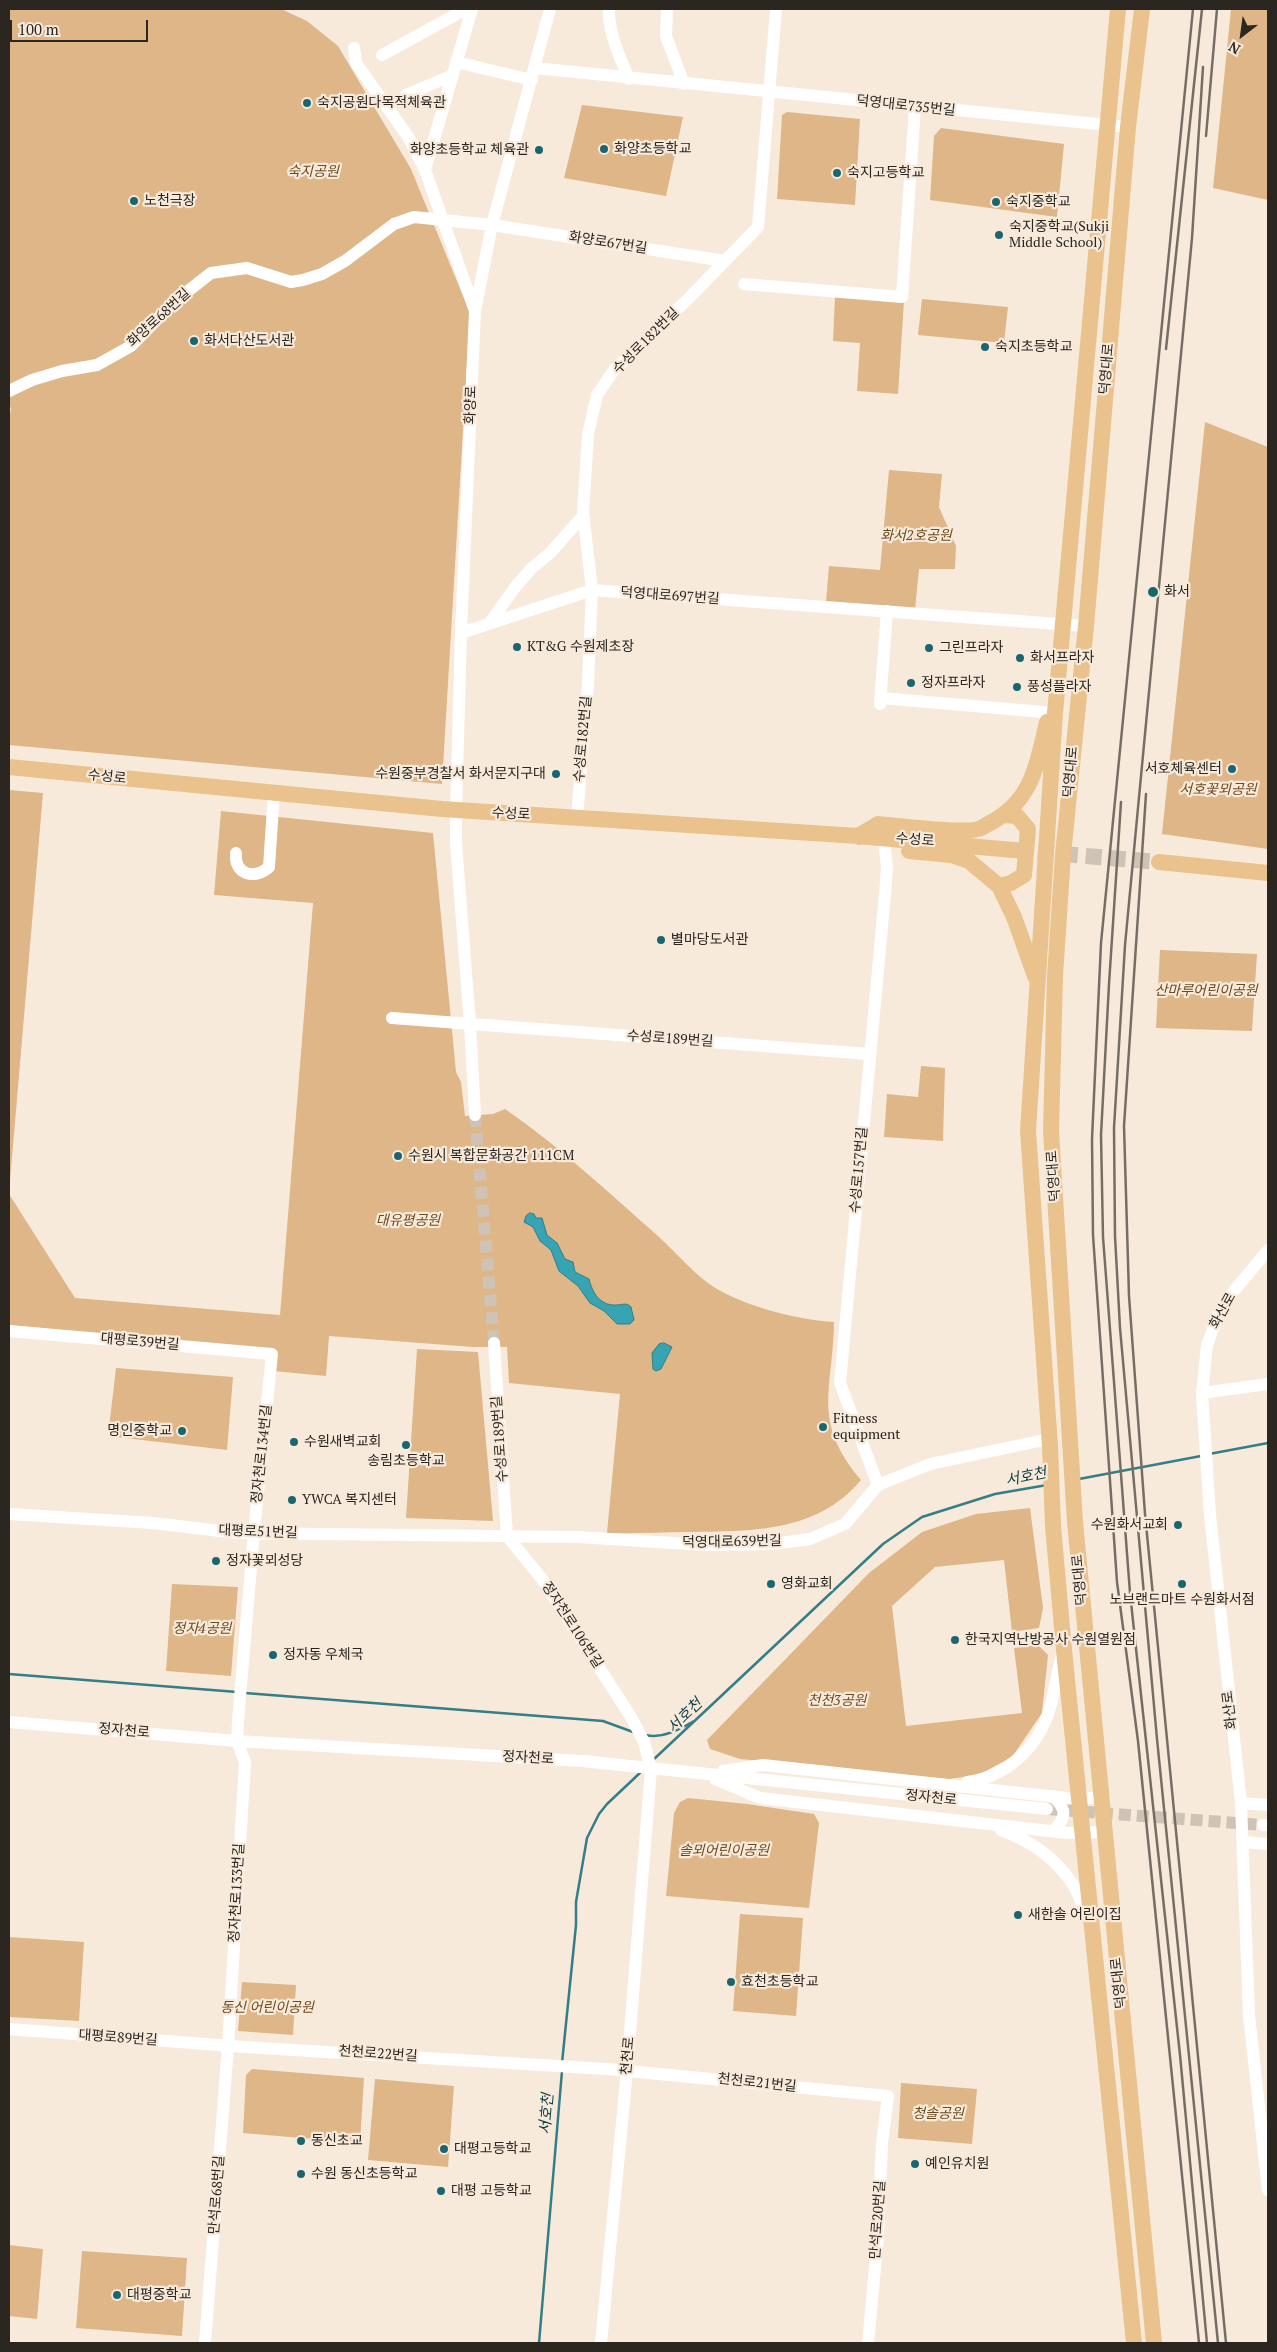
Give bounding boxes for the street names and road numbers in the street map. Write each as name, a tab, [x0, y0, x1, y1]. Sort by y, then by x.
street label: 덕영대로735번길	[856, 92, 956, 120]
street label: 화양로67번길	[568, 228, 648, 258]
street label: 화양로68번길	[124, 285, 194, 351]
street label: 수성로182번길	[609, 304, 683, 378]
street label: 덕영대로	[1096, 343, 1118, 395]
street label: 화양로	[462, 385, 480, 425]
street label: 덕영대로697번길	[620, 584, 720, 608]
street label: 수성로182번길	[571, 695, 595, 783]
street label: 덕영대로	[1060, 746, 1082, 798]
street label: 수성로	[87, 767, 127, 787]
street label: 수성로	[491, 805, 531, 823]
street label: 수성로	[895, 830, 935, 850]
street label: 수성로189번길	[626, 1028, 714, 1050]
street label: 수성로157번길	[847, 1126, 871, 1214]
street label: 덕영대로	[1044, 1150, 1064, 1202]
street label: 화산로	[1206, 1290, 1240, 1332]
street label: 대평로39번길	[100, 1330, 180, 1354]
street label: 수성로189번길	[489, 1395, 511, 1483]
street label: 정자천로134번길	[248, 1404, 276, 1504]
street label: 대평로51번길	[218, 1522, 298, 1542]
street label: 덕영대로639번길	[682, 1533, 782, 1551]
street label: 덕영대로	[1069, 1554, 1091, 1606]
street label: 정자천로106번길	[538, 1579, 606, 1671]
street label: 화산로	[1219, 1690, 1241, 1730]
street label: 정자천로	[98, 1720, 150, 1742]
street label: 정자천로	[502, 1748, 554, 1768]
street label: 정자천로	[905, 1787, 957, 1809]
street label: 정자천로133번길	[226, 1843, 248, 1943]
street label: 덕영대로	[1108, 1957, 1130, 2009]
street label: 대평로89번길	[78, 2027, 158, 2049]
street label: 천천로	[618, 2036, 638, 2076]
street label: 천천로22번길	[338, 2043, 418, 2065]
street label: 천천로21번길	[717, 2071, 797, 2095]
street label: 만석로68번길	[206, 2155, 228, 2235]
street label: 만석로20번길	[867, 2180, 889, 2260]

